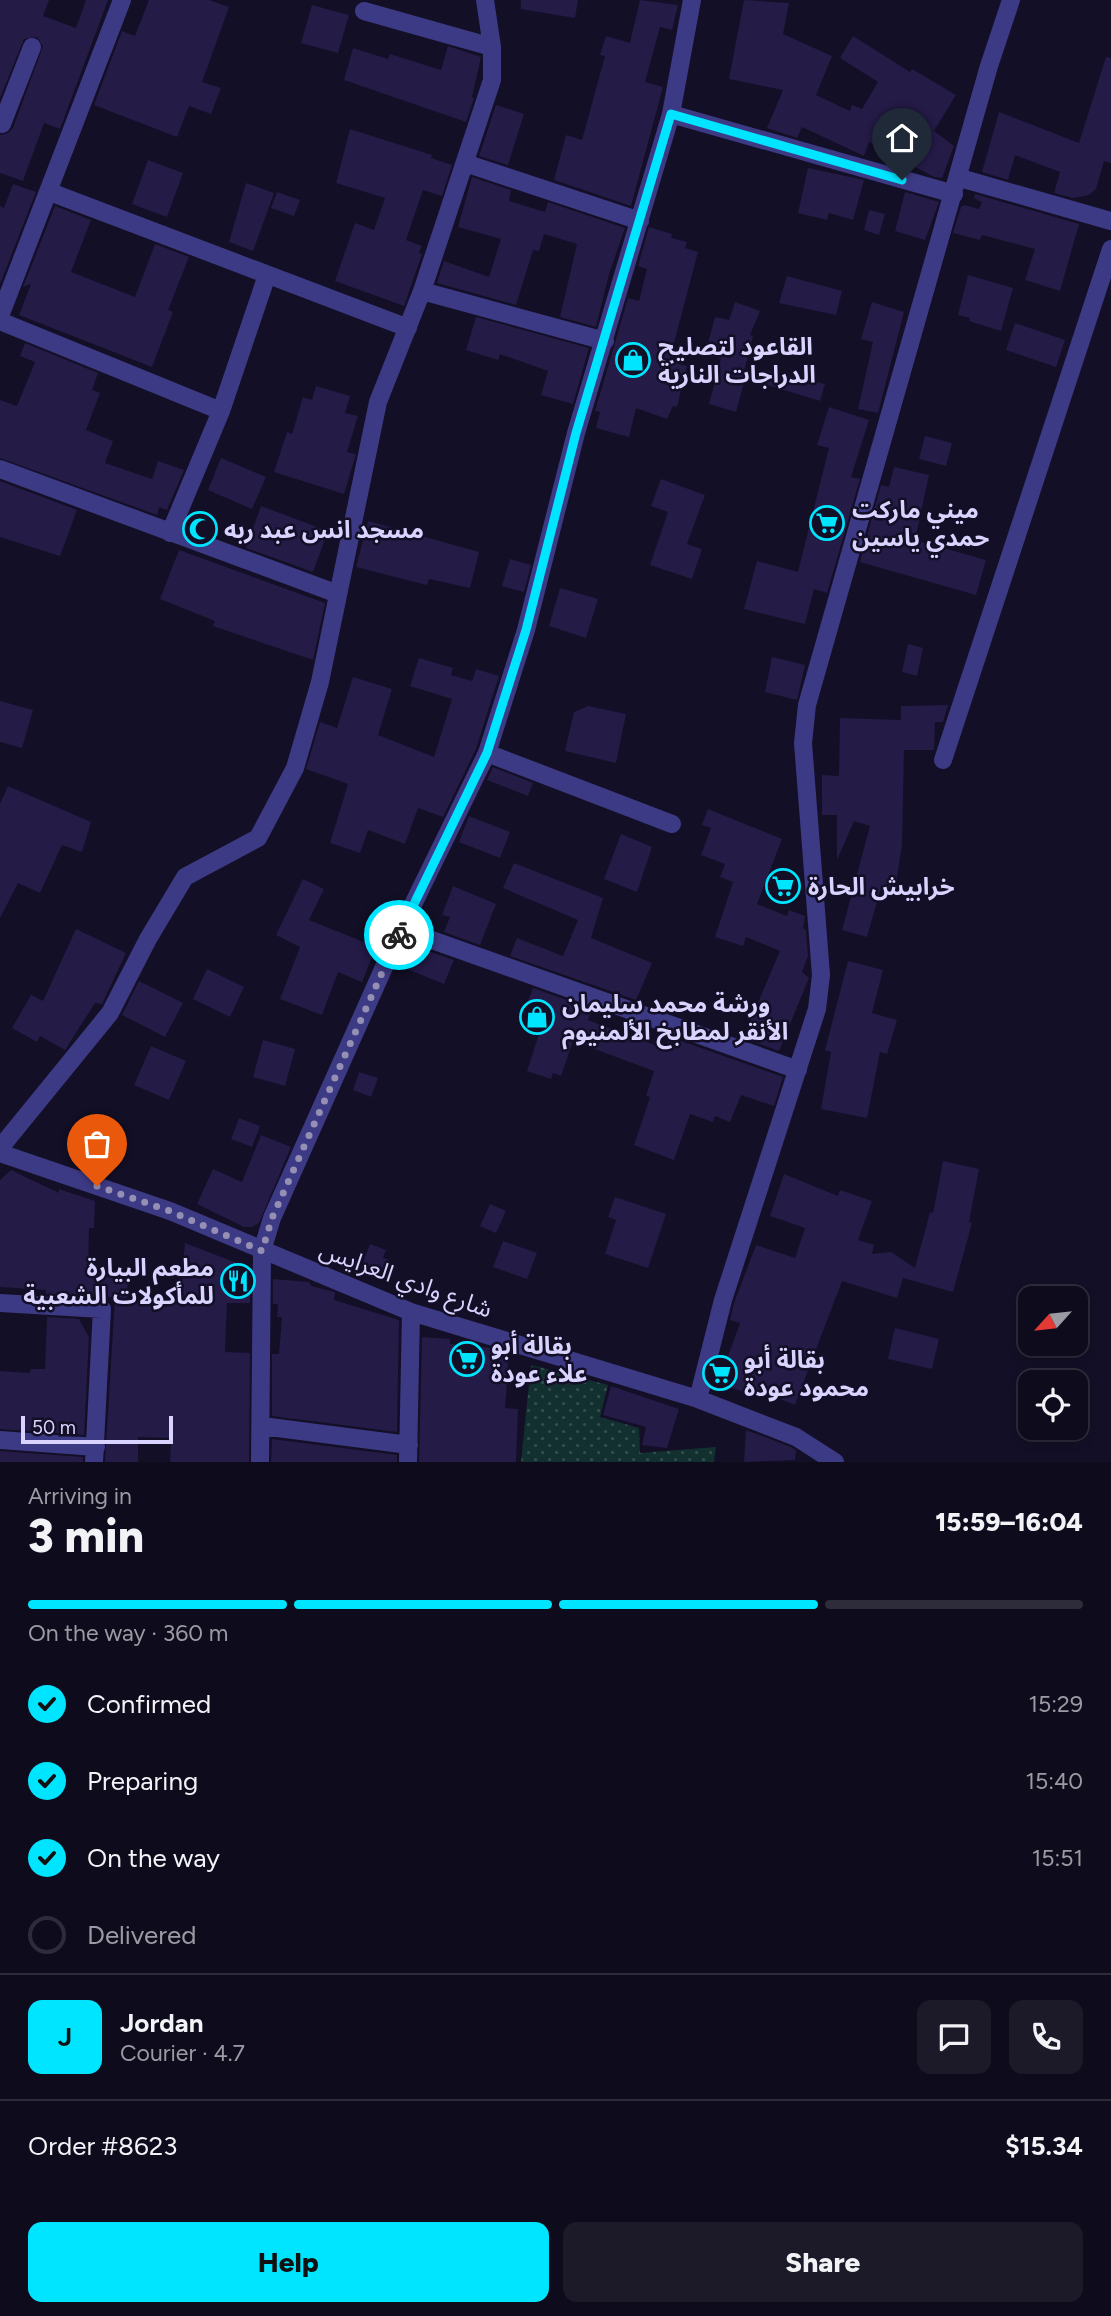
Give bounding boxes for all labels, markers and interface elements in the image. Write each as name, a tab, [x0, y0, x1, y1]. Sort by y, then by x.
pin	[872, 108, 932, 180]
icon: home	[883, 119, 921, 157]
place label: القاعود لتصليح الدراجات النارية	[658, 332, 816, 389]
shop icon: القاعود لتصليح الدراجات النارية	[614, 341, 652, 379]
place label: ميني ماركت حمدي ياسين	[852, 495, 989, 557]
supermarket icon: ميني ماركت حمدي ياسين	[808, 504, 846, 542]
mosque icon: مسجد انس عبد ربه	[181, 510, 219, 548]
place label: مسجد انس عبد ربه	[224, 515, 424, 544]
supermarket icon: خرابيش الحارة	[764, 867, 802, 905]
place label: خرابيش الحارة	[808, 872, 955, 901]
courier	[364, 900, 434, 970]
icon: bike	[380, 916, 418, 954]
place label: ورشة محمد سليمان الأنقر لمطابخ الألمنيوم	[562, 989, 788, 1050]
shop icon: ورشة محمد سليمان الأنقر لمطابخ الألمنيوم	[518, 998, 556, 1036]
pin	[67, 1114, 127, 1186]
icon: bag	[78, 1125, 116, 1163]
street label: شارع وادي العرايس	[314, 1234, 496, 1328]
place label: مطعم البيارة للمأكولات الشعبية	[23, 1253, 214, 1310]
restaurant icon: مطعم البيارة للمأكولات الشعبية	[219, 1262, 257, 1300]
north arrow	[1018, 1286, 1088, 1356]
map controls	[1018, 1286, 1088, 1440]
place label: بقالة أبو علاء عودة	[491, 1330, 587, 1388]
supermarket icon: بقالة أبو علاء عودة	[448, 1340, 486, 1378]
place label: بقالة أبو محمود عودة	[744, 1344, 869, 1402]
supermarket icon: بقالة أبو محمود عودة	[701, 1354, 739, 1392]
button: locate	[1018, 1370, 1088, 1440]
scale bar	[21, 1413, 173, 1445]
text: 50 m	[32, 1416, 76, 1439]
text: Arriving in	[28, 1482, 132, 1510]
text: 15:59–16:04	[935, 1506, 1083, 1538]
text: 3 min	[28, 1508, 144, 1564]
text: On the way · 360 m	[28, 1619, 228, 1647]
icon: check	[28, 1685, 66, 1723]
text: Confirmed	[87, 1688, 211, 1720]
text: 15:29	[1029, 1690, 1083, 1718]
icon: check	[28, 1762, 66, 1800]
text: Preparing	[87, 1765, 198, 1797]
text: 15:40	[1025, 1767, 1083, 1795]
icon: check	[28, 1839, 66, 1877]
text: On the way	[87, 1842, 220, 1874]
text: 15:51	[1032, 1844, 1083, 1872]
text: Delivered	[87, 1919, 196, 1951]
button: chat	[917, 2000, 991, 2074]
button: phone	[1009, 2000, 1083, 2074]
text: Jordan	[120, 2007, 203, 2039]
text: J	[58, 2021, 72, 2053]
text: Courier · 4.7	[120, 2039, 245, 2067]
text: Order #8623	[28, 2130, 177, 2162]
text: $15.34	[1005, 2130, 1083, 2162]
button: Help	[28, 2222, 549, 2302]
button: Share	[563, 2222, 1083, 2302]

